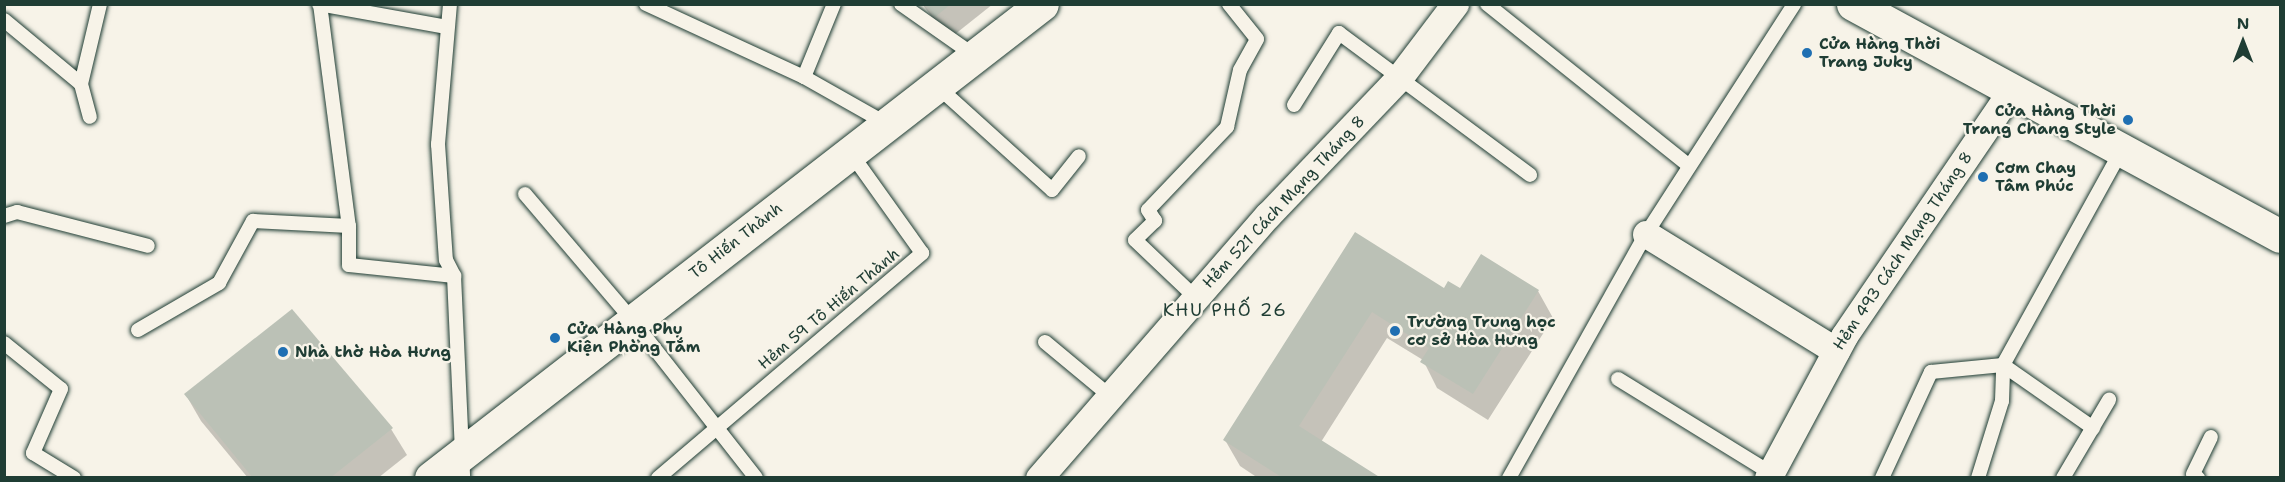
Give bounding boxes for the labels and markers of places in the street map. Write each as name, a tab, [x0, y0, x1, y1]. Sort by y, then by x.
place label: Cửa Hàng Thời Trang Juky	[1819, 34, 1940, 72]
marker: Cửa Hàng Thời Trang Juky	[1800, 46, 1814, 60]
place label: Cửa Hàng Thời Trang Chang Style	[1963, 101, 2116, 139]
marker: Cửa Hàng Thời Trang Chang Style	[2121, 113, 2135, 127]
place label: Cơm Chay Tâm Phúc	[1995, 158, 2076, 196]
marker: Cơm Chay Tâm Phúc	[1976, 170, 1990, 184]
place label: Trường Trung học cơ sở Hòa Hưng	[1407, 312, 1556, 350]
place label: Cửa Hàng Phụ Kiện Phòng Tắm	[567, 319, 700, 357]
marker: Trường Trung học cơ sở Hòa Hưng	[1388, 324, 1402, 338]
marker: Cửa Hàng Phụ Kiện Phòng Tắm	[548, 331, 562, 345]
place label: Nhà thờ Hòa Hưng	[295, 342, 451, 362]
marker: Nhà thờ Hòa Hưng	[276, 345, 290, 359]

